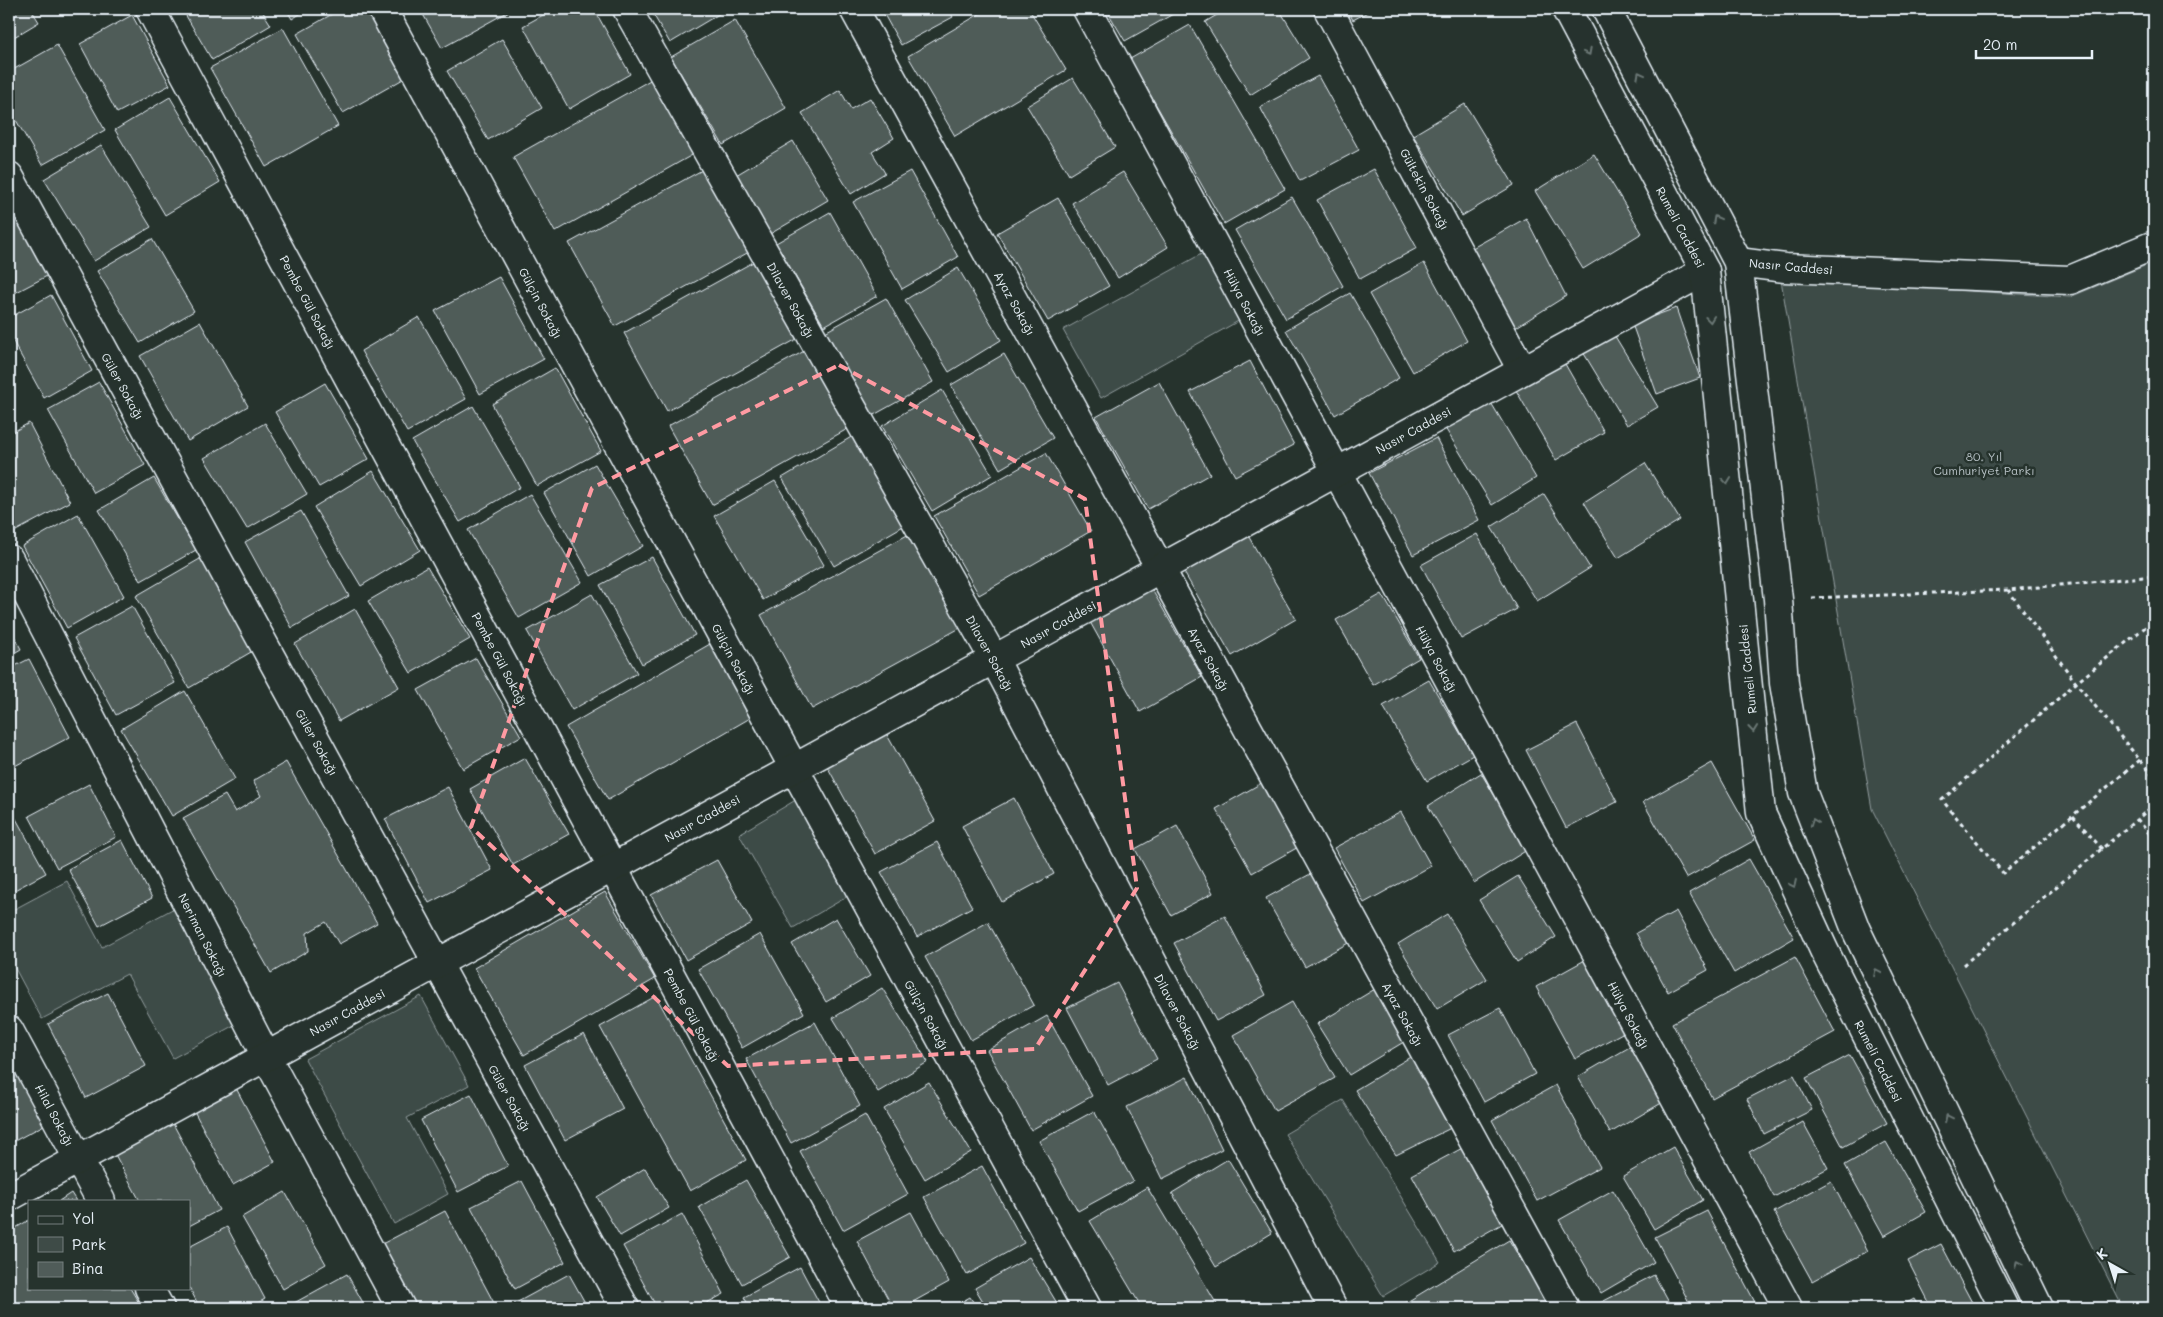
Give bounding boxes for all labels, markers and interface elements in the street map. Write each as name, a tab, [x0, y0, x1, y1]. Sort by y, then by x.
scale bar	[1976, 28, 2092, 60]
text: 20 m	[1983, 34, 2017, 54]
one-way arrow	[1582, 47, 1592, 56]
one-way arrow	[1636, 71, 1646, 80]
street label: Gültekin Sokağı	[1397, 145, 1453, 233]
street label: Rumeli Caddesi	[1653, 184, 1709, 270]
one-way arrow	[1712, 215, 1722, 224]
street label: Pembe Gül Sokağı	[277, 252, 339, 352]
street label: Nasır Caddesi	[1748, 254, 1834, 278]
street label: Dilaver Sokağı	[764, 259, 818, 341]
street label: Gülçin Sokağı	[516, 265, 566, 341]
street label: Hülya Sokağı	[1221, 265, 1269, 339]
street label: Ayaz Sokağı	[991, 268, 1039, 338]
one-way arrow	[1704, 315, 1715, 323]
street label: Güler Sokağı	[98, 350, 148, 422]
street label: Nasır Caddesi	[1372, 403, 1454, 457]
park label: 80. Yıl Cumhuriyet Parkı	[1933, 448, 2035, 478]
one-way arrow	[1721, 477, 1732, 485]
street label: Nasır Caddesi	[1017, 597, 1099, 651]
street label: Pembe Gül Sokağı	[469, 609, 531, 709]
street label: Dilaver Sokağı	[963, 612, 1017, 694]
street label: Gülçin Sokağı	[709, 621, 759, 697]
street label: Hülya Sokağı	[1413, 622, 1461, 696]
street label: Rumeli Caddesi	[1734, 623, 1760, 715]
street label: Ayaz Sokağı	[1185, 624, 1233, 694]
street label: Güler Sokağı	[292, 706, 342, 778]
one-way arrow	[1747, 726, 1758, 734]
street label: Nasır Caddesi	[661, 791, 743, 845]
one-way arrow	[1810, 818, 1820, 827]
one-way arrow	[1787, 879, 1798, 888]
street label: Neriman Sokağı	[175, 890, 231, 980]
street label: Pembe Gül Sokağı	[661, 965, 723, 1065]
one-way arrow	[1873, 968, 1883, 977]
street label: Dilaver Sokağı	[1151, 971, 1205, 1053]
street label: Gülçin Sokağı	[901, 977, 953, 1053]
street label: Hülya Sokağı	[1605, 978, 1653, 1052]
street label: Ayaz Sokağı	[1379, 979, 1427, 1049]
street label: Nasır Caddesi	[306, 985, 388, 1039]
street label: Rumeli Caddesi	[1851, 1017, 1907, 1105]
street label: Güler Sokağı	[485, 1062, 535, 1134]
street label: Hilal Sokağı	[32, 1081, 78, 1149]
one-way arrow	[1943, 1114, 1954, 1123]
legend	[28, 1200, 190, 1290]
text: Yol	[72, 1208, 95, 1228]
text: Park	[72, 1234, 106, 1254]
north arrow	[2086, 1240, 2136, 1290]
text: K	[2092, 1243, 2111, 1264]
text: Bina	[72, 1258, 104, 1278]
one-way arrow	[2014, 1260, 2024, 1269]

